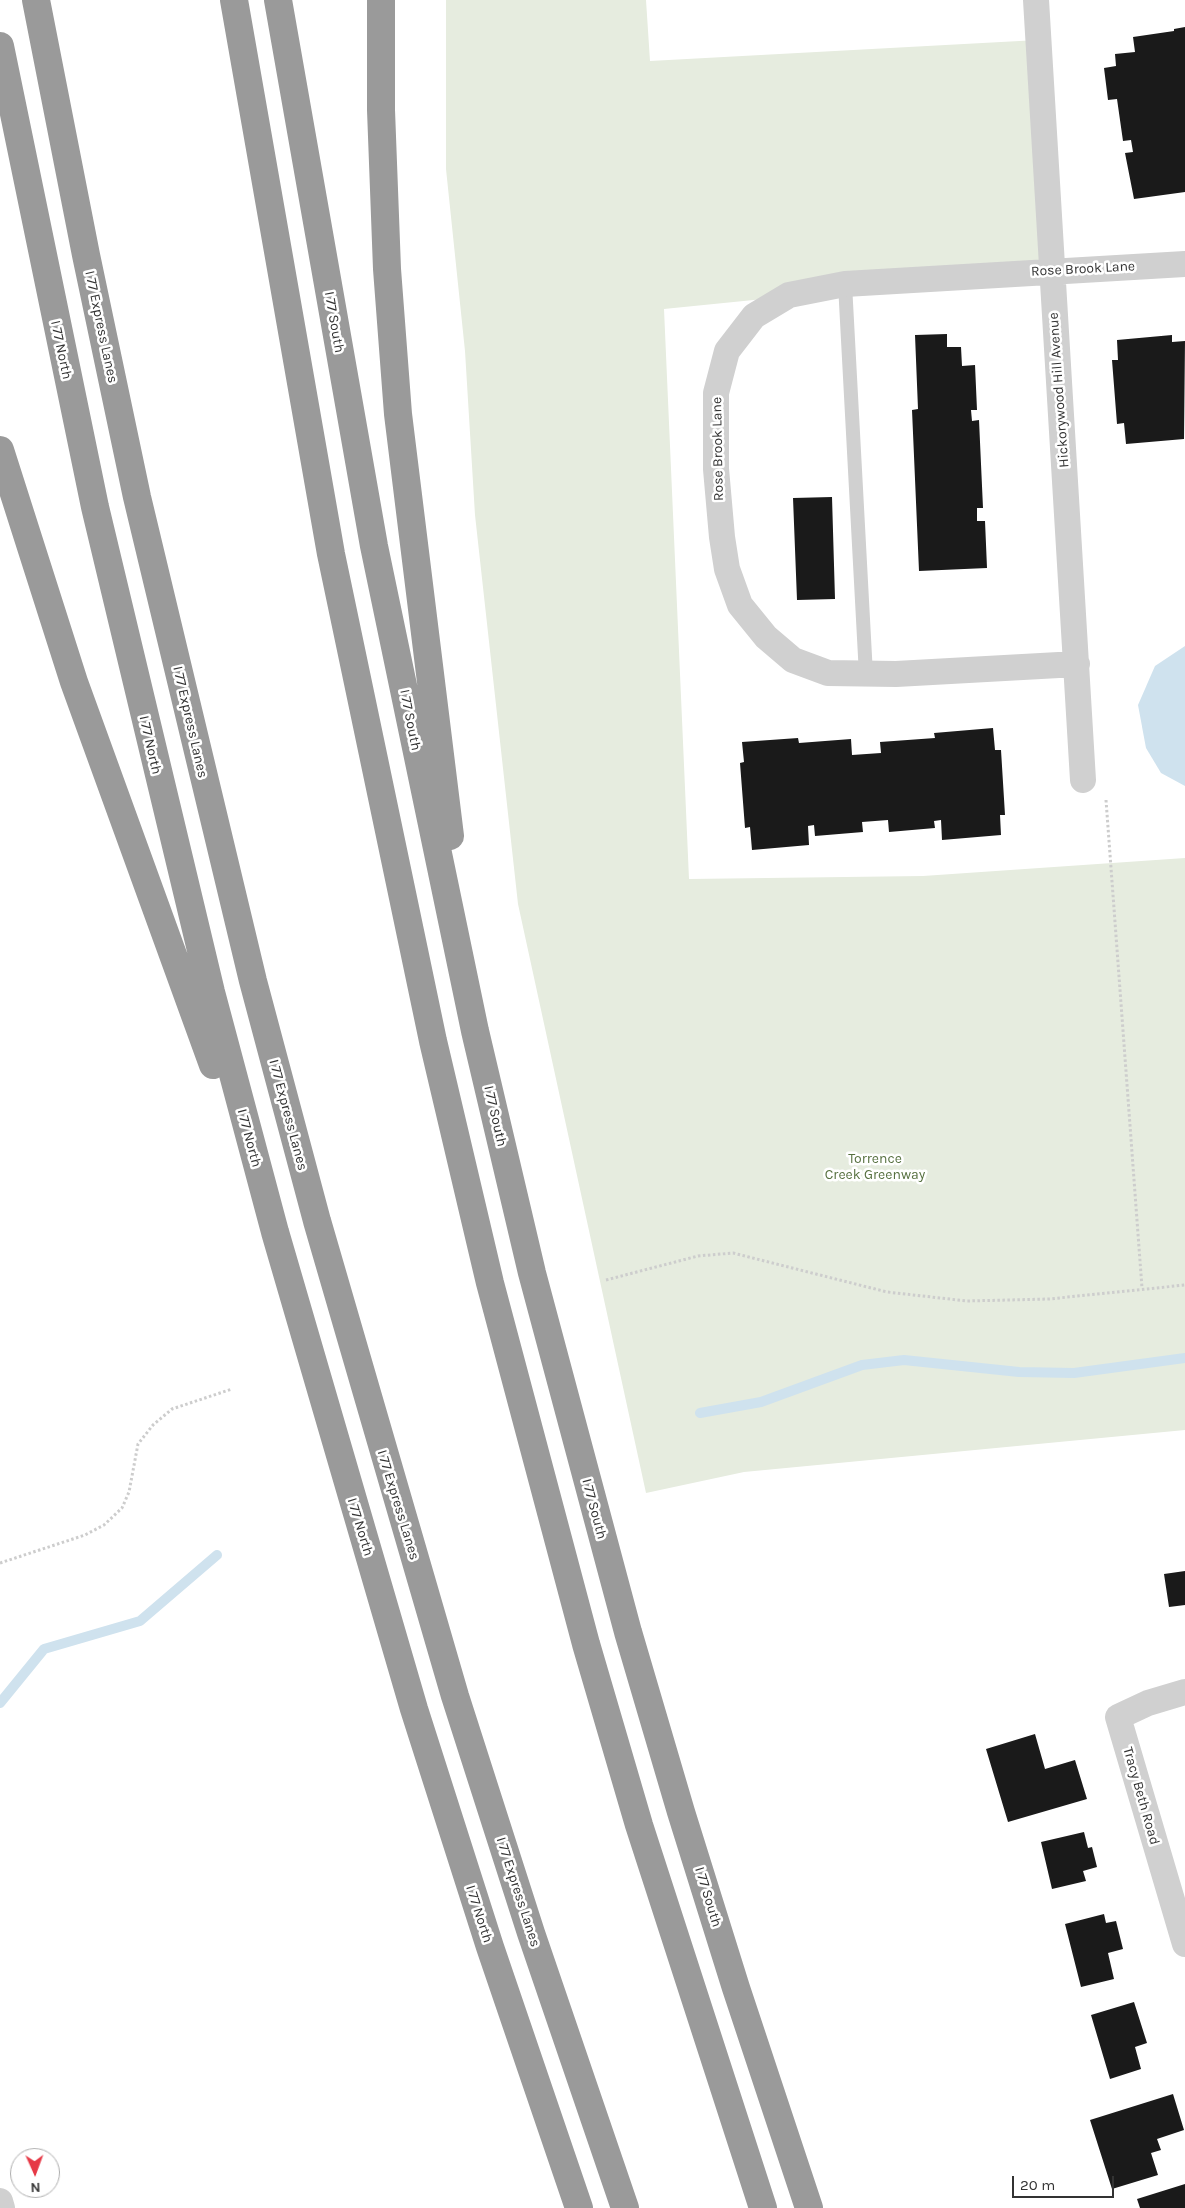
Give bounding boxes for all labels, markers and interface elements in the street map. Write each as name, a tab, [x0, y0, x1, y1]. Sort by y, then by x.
street label: Rose Brook Lane	[1030, 258, 1136, 280]
street label: I 77 Express Lanes	[81, 269, 121, 385]
street label: I 77 South	[320, 290, 348, 354]
street label: Hickorywood Hill Avenue	[1045, 312, 1073, 468]
street label: I 77 North	[47, 319, 75, 381]
street label: Rose Brook Lane	[709, 397, 727, 501]
street label: I 77 Express Lanes	[169, 664, 211, 780]
street label: I 77 South	[396, 688, 424, 752]
street label: I 77 North	[135, 714, 165, 776]
street label: I 77 Express Lanes	[265, 1058, 311, 1172]
street label: I 77 South	[480, 1084, 510, 1148]
street label: I 77 North	[233, 1107, 265, 1169]
park label: Torrence Creek Greenway	[825, 1151, 925, 1184]
street label: I 77 Express Lanes	[373, 1448, 423, 1562]
street label: I 77 South	[578, 1477, 610, 1541]
street label: I 77 North	[343, 1496, 377, 1558]
street label: Tracy Beth Road	[1119, 1745, 1163, 1847]
street label: I 77 Express Lanes	[492, 1835, 544, 1949]
street label: I 77 South	[691, 1865, 725, 1929]
street label: I 77 North	[462, 1883, 496, 1945]
north arrow	[10, 2148, 60, 2198]
scale bar	[1015, 2166, 1118, 2198]
text: 20 m	[1020, 2176, 1055, 2194]
text: N	[30, 2179, 41, 2196]

